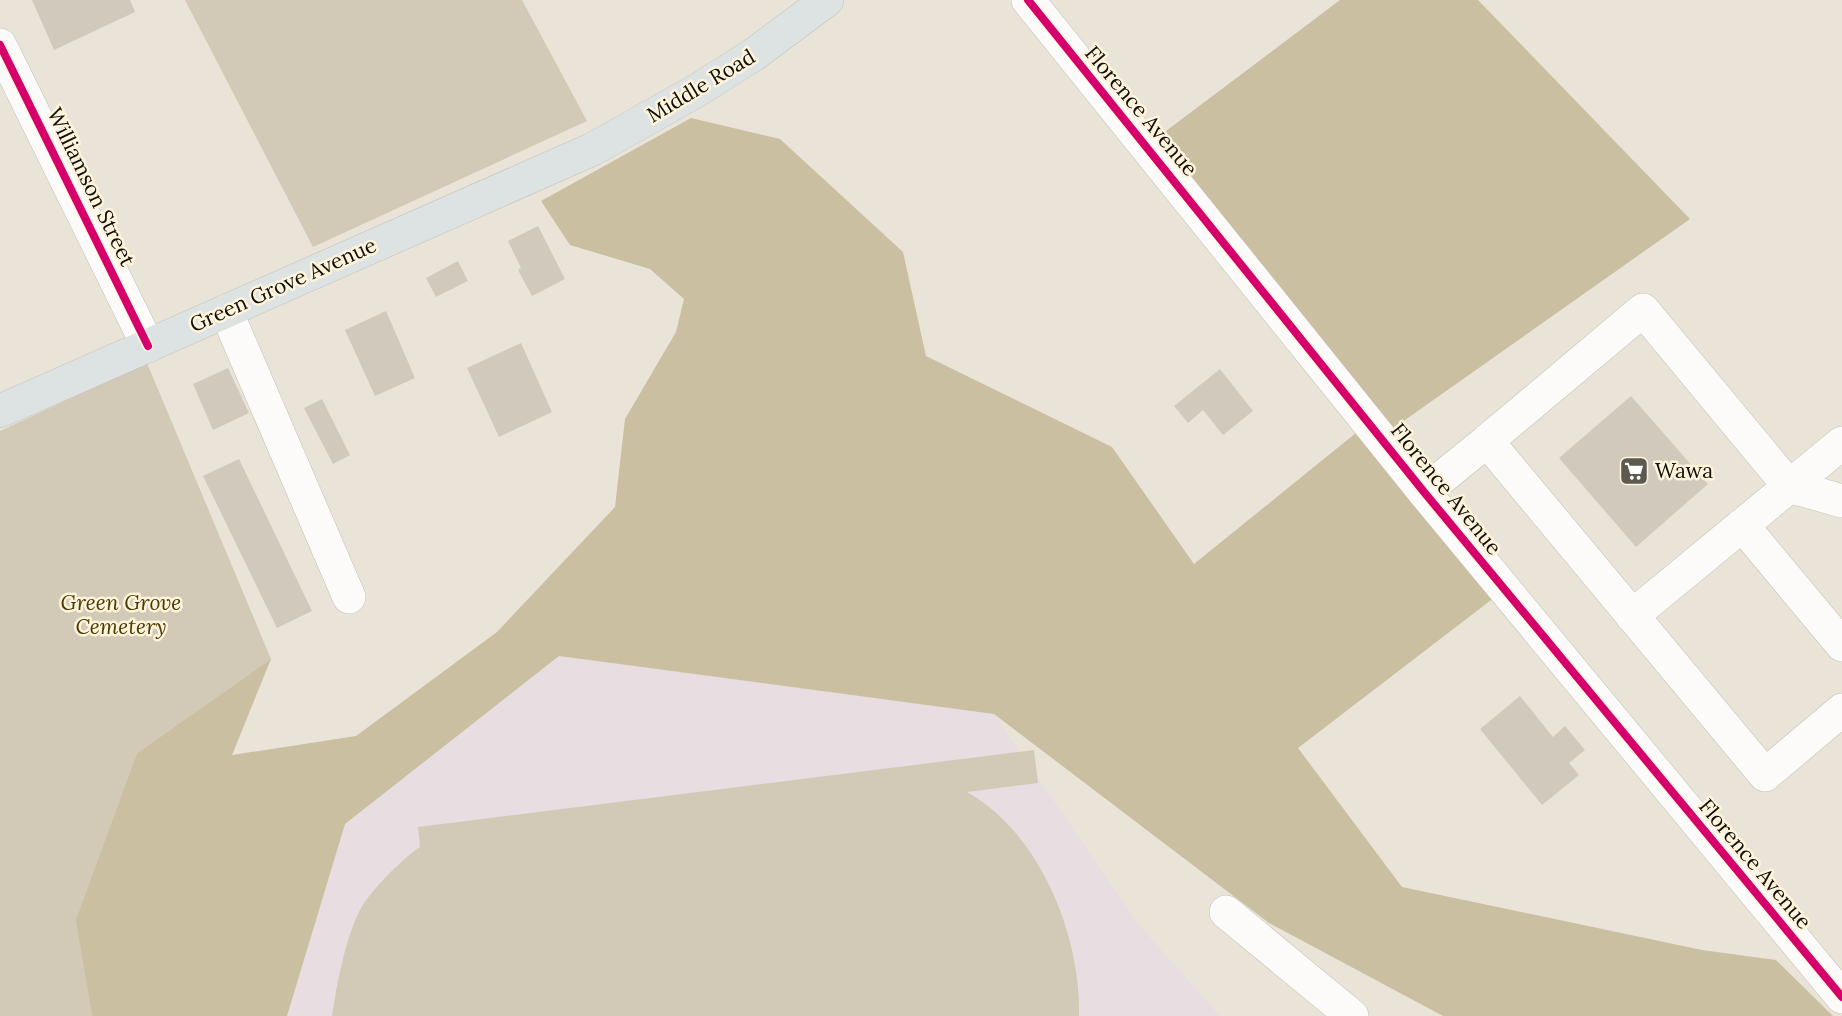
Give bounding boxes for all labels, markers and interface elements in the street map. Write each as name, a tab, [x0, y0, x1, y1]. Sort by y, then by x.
street label: Florence Avenue	[1079, 40, 1204, 181]
street label: Middle Road	[642, 43, 760, 128]
street label: Williamson Street	[41, 103, 142, 271]
street label: Green Grove Avenue	[185, 231, 380, 338]
street label: Florence Avenue	[1385, 417, 1508, 560]
supermarket icon: Wawa	[1618, 455, 1650, 487]
place label: Wawa	[1655, 457, 1713, 484]
park label: Green Grove Cemetery	[61, 589, 181, 640]
street label: Florence Avenue	[1693, 793, 1818, 934]

